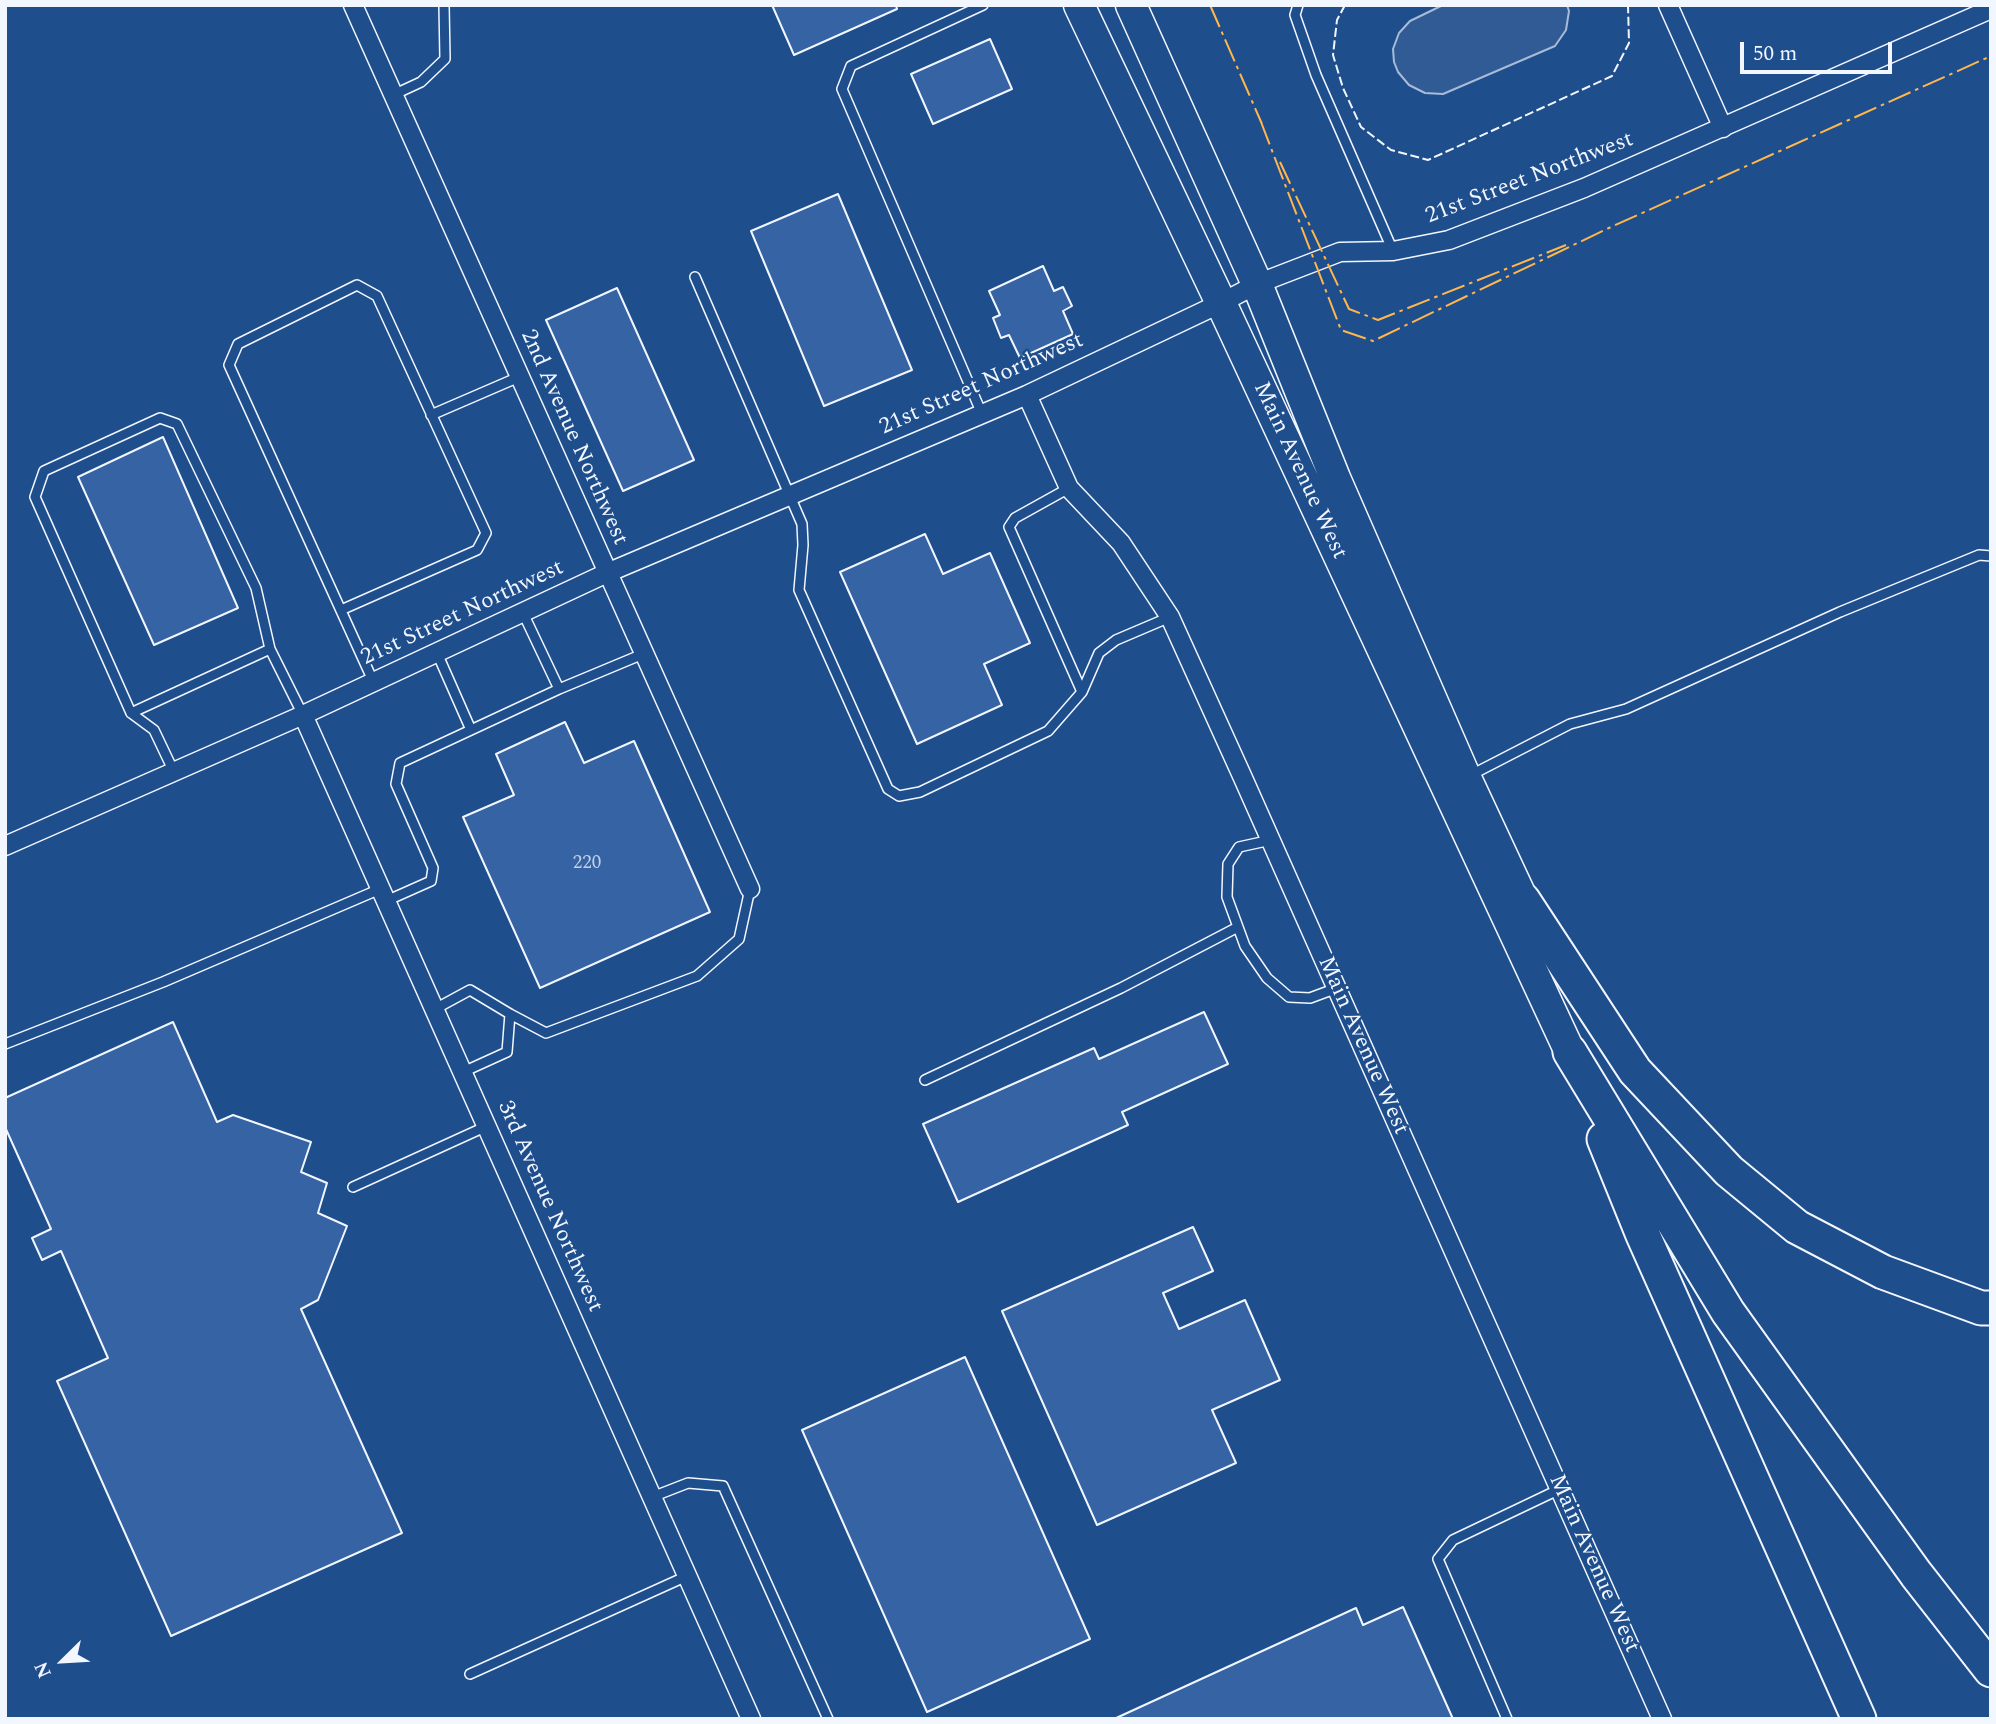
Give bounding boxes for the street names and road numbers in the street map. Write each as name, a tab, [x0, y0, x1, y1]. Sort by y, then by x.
street label: 21st Street Northwest	[1422, 127, 1638, 231]
street label: 2nd Avenue Northwest	[513, 326, 633, 550]
street label: 21st Street Northwest	[876, 328, 1088, 442]
street label: Main Avenue West	[1246, 378, 1352, 564]
street label: 21st Street Northwest	[357, 555, 569, 673]
street label: Main Avenue West	[1310, 953, 1414, 1139]
street label: 3rd Avenue Northwest	[490, 1097, 608, 1317]
street label: Main Avenue West	[1541, 1471, 1645, 1657]

